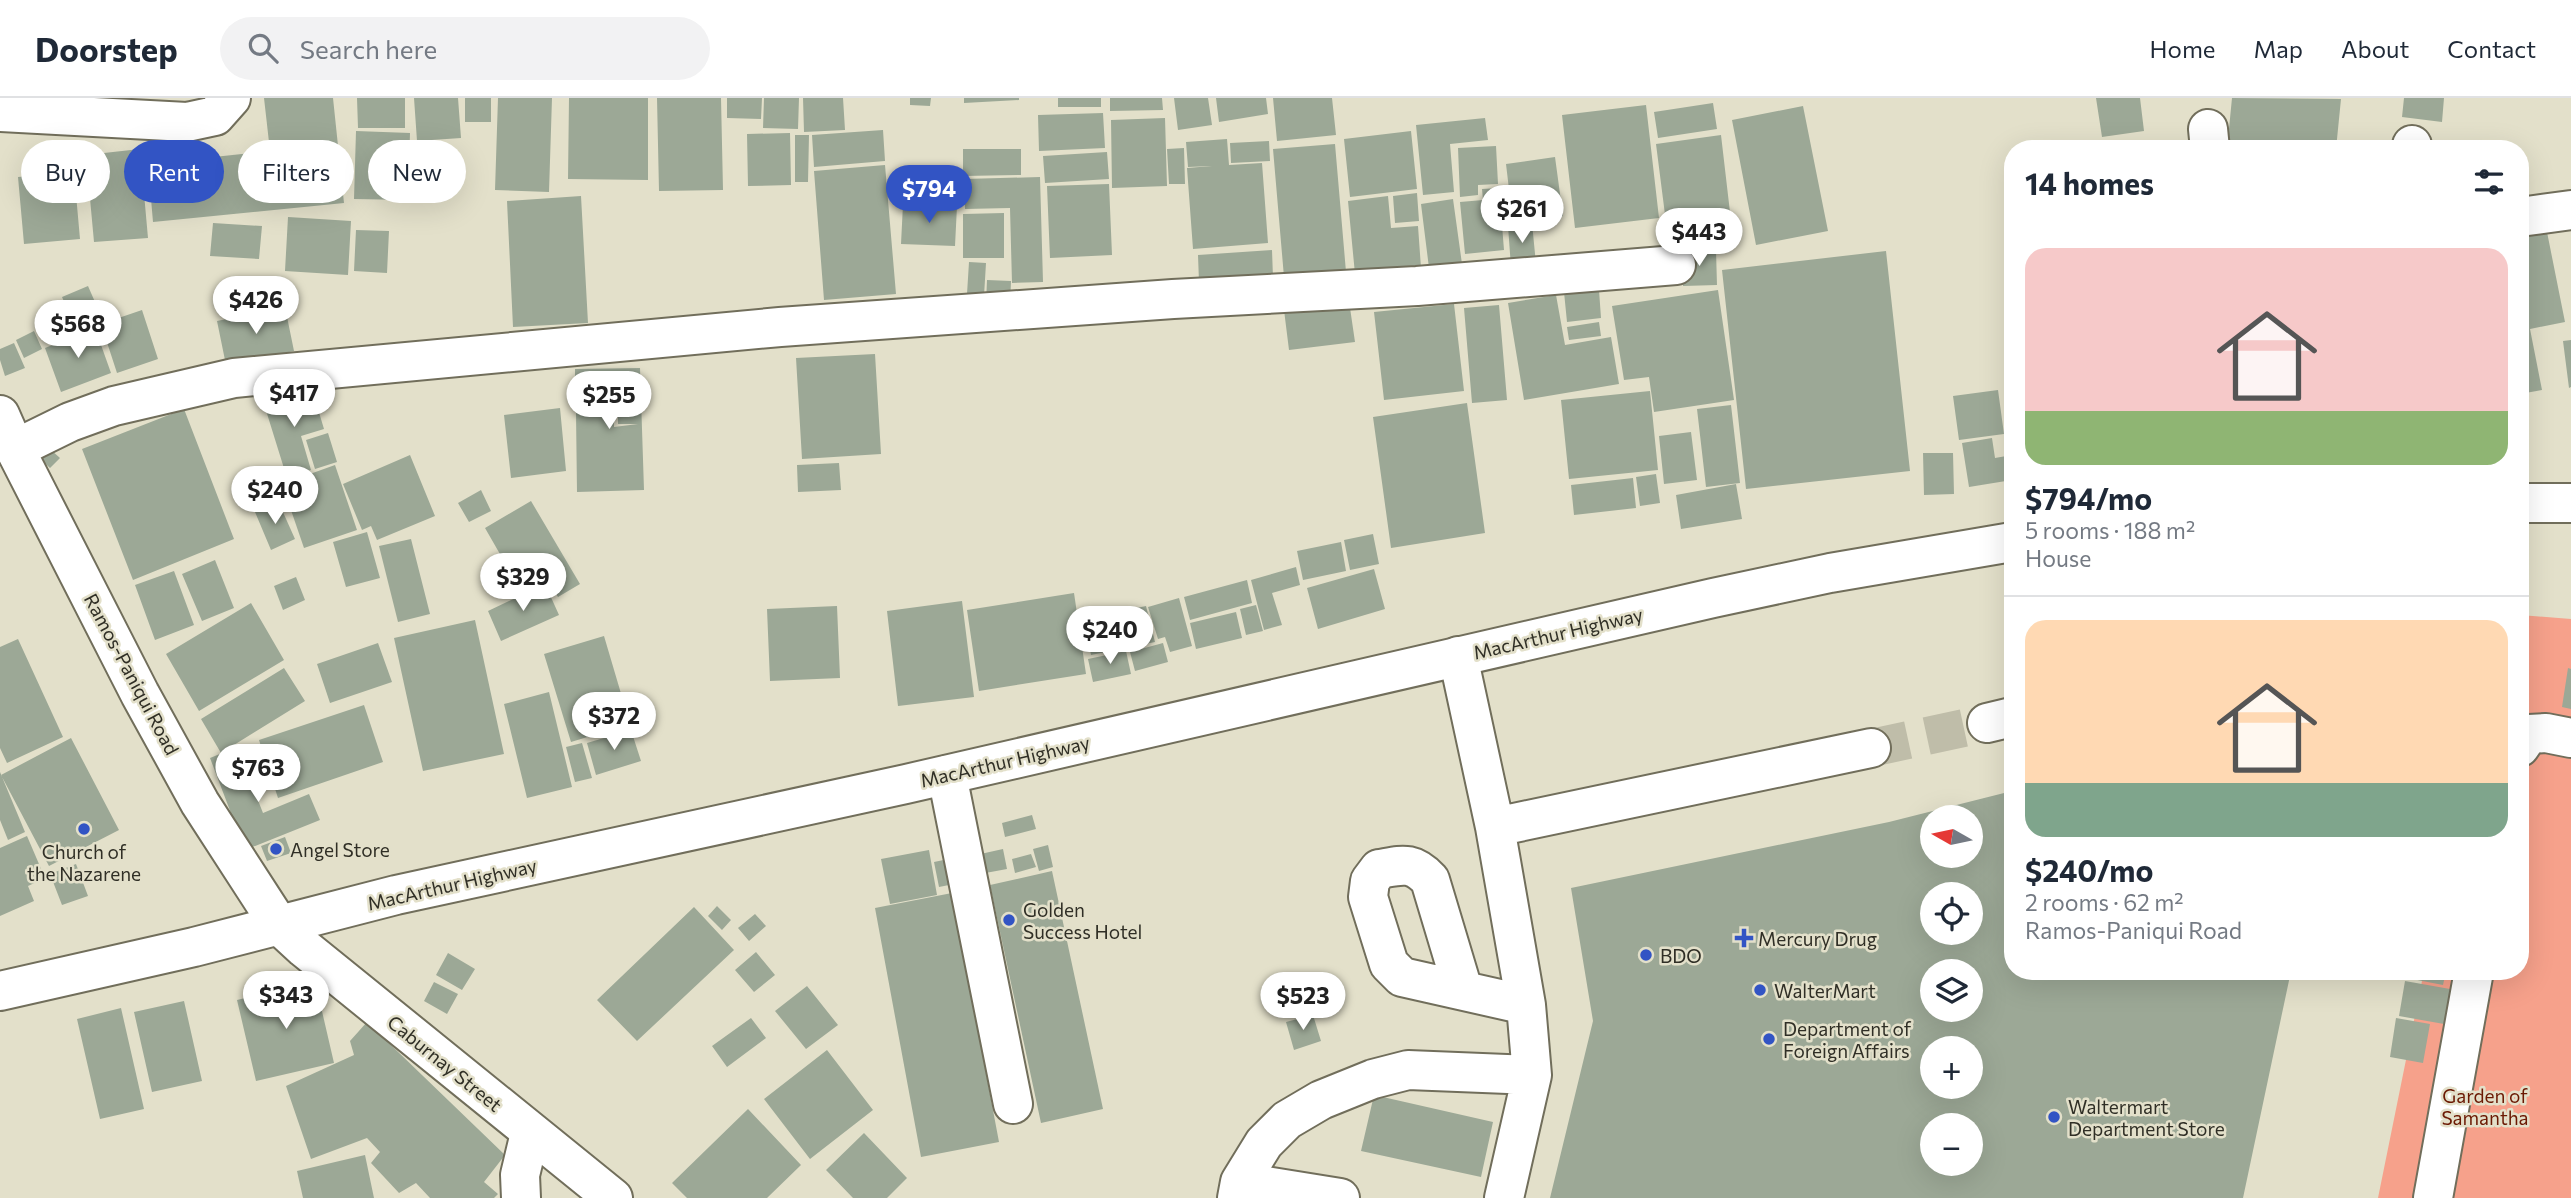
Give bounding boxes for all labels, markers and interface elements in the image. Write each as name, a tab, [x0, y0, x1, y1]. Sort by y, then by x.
search box	[220, 17, 710, 80]
text: Doorstep	[35, 28, 178, 69]
icon: search	[244, 29, 282, 67]
text: Search here	[300, 33, 437, 64]
text: Home	[2150, 34, 2216, 63]
text: Map	[2254, 34, 2303, 63]
text: About	[2341, 34, 2409, 63]
text: Contact	[2447, 34, 2536, 63]
chip: Buy	[21, 140, 110, 203]
chip: Rent	[124, 140, 224, 203]
chip: Filters	[238, 140, 354, 203]
chip: New	[368, 140, 466, 203]
icon: filters	[2470, 163, 2508, 201]
text: 14 homes	[2025, 164, 2154, 201]
pin: $794	[888, 166, 970, 225]
text: $794	[902, 174, 956, 202]
pin: $261	[1481, 186, 1563, 245]
text: $261	[1497, 194, 1547, 222]
pin: $443	[1658, 208, 1740, 268]
text: $443	[1672, 217, 1726, 245]
pin: $426	[215, 276, 297, 336]
text: $426	[229, 285, 283, 313]
icon: home	[2204, 293, 2330, 419]
pin: $568	[37, 300, 119, 360]
text: $568	[50, 309, 106, 337]
pin: $417	[253, 370, 335, 429]
pin: $255	[568, 372, 650, 431]
text: $417	[269, 378, 319, 406]
text: $255	[582, 380, 636, 408]
pin: $240	[234, 466, 316, 526]
text: $240	[247, 475, 303, 503]
text: $794/mo	[2025, 479, 2152, 516]
text: 5 rooms · 188 m²	[2025, 516, 2195, 544]
text: House	[2025, 544, 2091, 572]
pin: $329	[482, 554, 564, 613]
text: $329	[496, 562, 550, 590]
street label: Ramos-Paniqui Road	[80, 589, 184, 759]
street label: MacArthur Highway	[1471, 602, 1645, 664]
pin: $240	[1069, 606, 1151, 666]
text: $240	[1082, 615, 1138, 643]
icon: home	[2204, 665, 2330, 791]
pin: $372	[573, 692, 655, 752]
text: $372	[588, 701, 640, 729]
street label: MacArthur Highway	[918, 730, 1092, 792]
pin: $763	[217, 744, 299, 804]
text: $763	[231, 753, 285, 781]
north arrow	[1920, 805, 1983, 868]
map controls	[1920, 805, 1983, 1176]
marker: Church of the Nazarene	[76, 821, 92, 837]
place label: Angel Store	[290, 838, 390, 861]
place label: Church of the Nazarene	[27, 840, 141, 885]
marker: Angel Store	[268, 841, 284, 857]
text: $240/mo	[2025, 851, 2153, 888]
street label: MacArthur Highway	[365, 853, 539, 915]
button: locate	[1920, 882, 1983, 945]
text: 2 rooms · 62 m²	[2025, 888, 2184, 916]
place label: Golden Success Hotel	[1023, 898, 1142, 943]
marker: Golden Success Hotel	[1001, 912, 1017, 928]
text: Ramos-Paniqui Road	[2025, 916, 2242, 944]
place label: Mercury Drug	[1758, 927, 1877, 950]
marker: Mercury Drug	[1736, 930, 1752, 946]
place label: BDO	[1660, 944, 1702, 967]
marker: BDO	[1638, 947, 1654, 963]
button: layers	[1920, 959, 1983, 1022]
pin: $343	[245, 972, 327, 1031]
pin: $523	[1262, 972, 1344, 1032]
place label: WalterMart	[1774, 979, 1876, 1002]
text: $343	[259, 980, 313, 1008]
text: $523	[1276, 981, 1330, 1009]
marker: WalterMart	[1752, 982, 1768, 998]
street label: Caburnay Street	[383, 1010, 507, 1116]
place label: Department of Foreign Affairs	[1783, 1017, 1912, 1062]
marker: Department of Foreign Affairs	[1761, 1031, 1777, 1047]
button: +	[1920, 1036, 1983, 1099]
park label: Garden of Samantha	[2441, 1084, 2529, 1129]
place label: Waltermart Department Store	[2068, 1095, 2225, 1140]
marker: Waltermart Department Store	[2046, 1109, 2062, 1125]
button: −	[1920, 1113, 1983, 1176]

